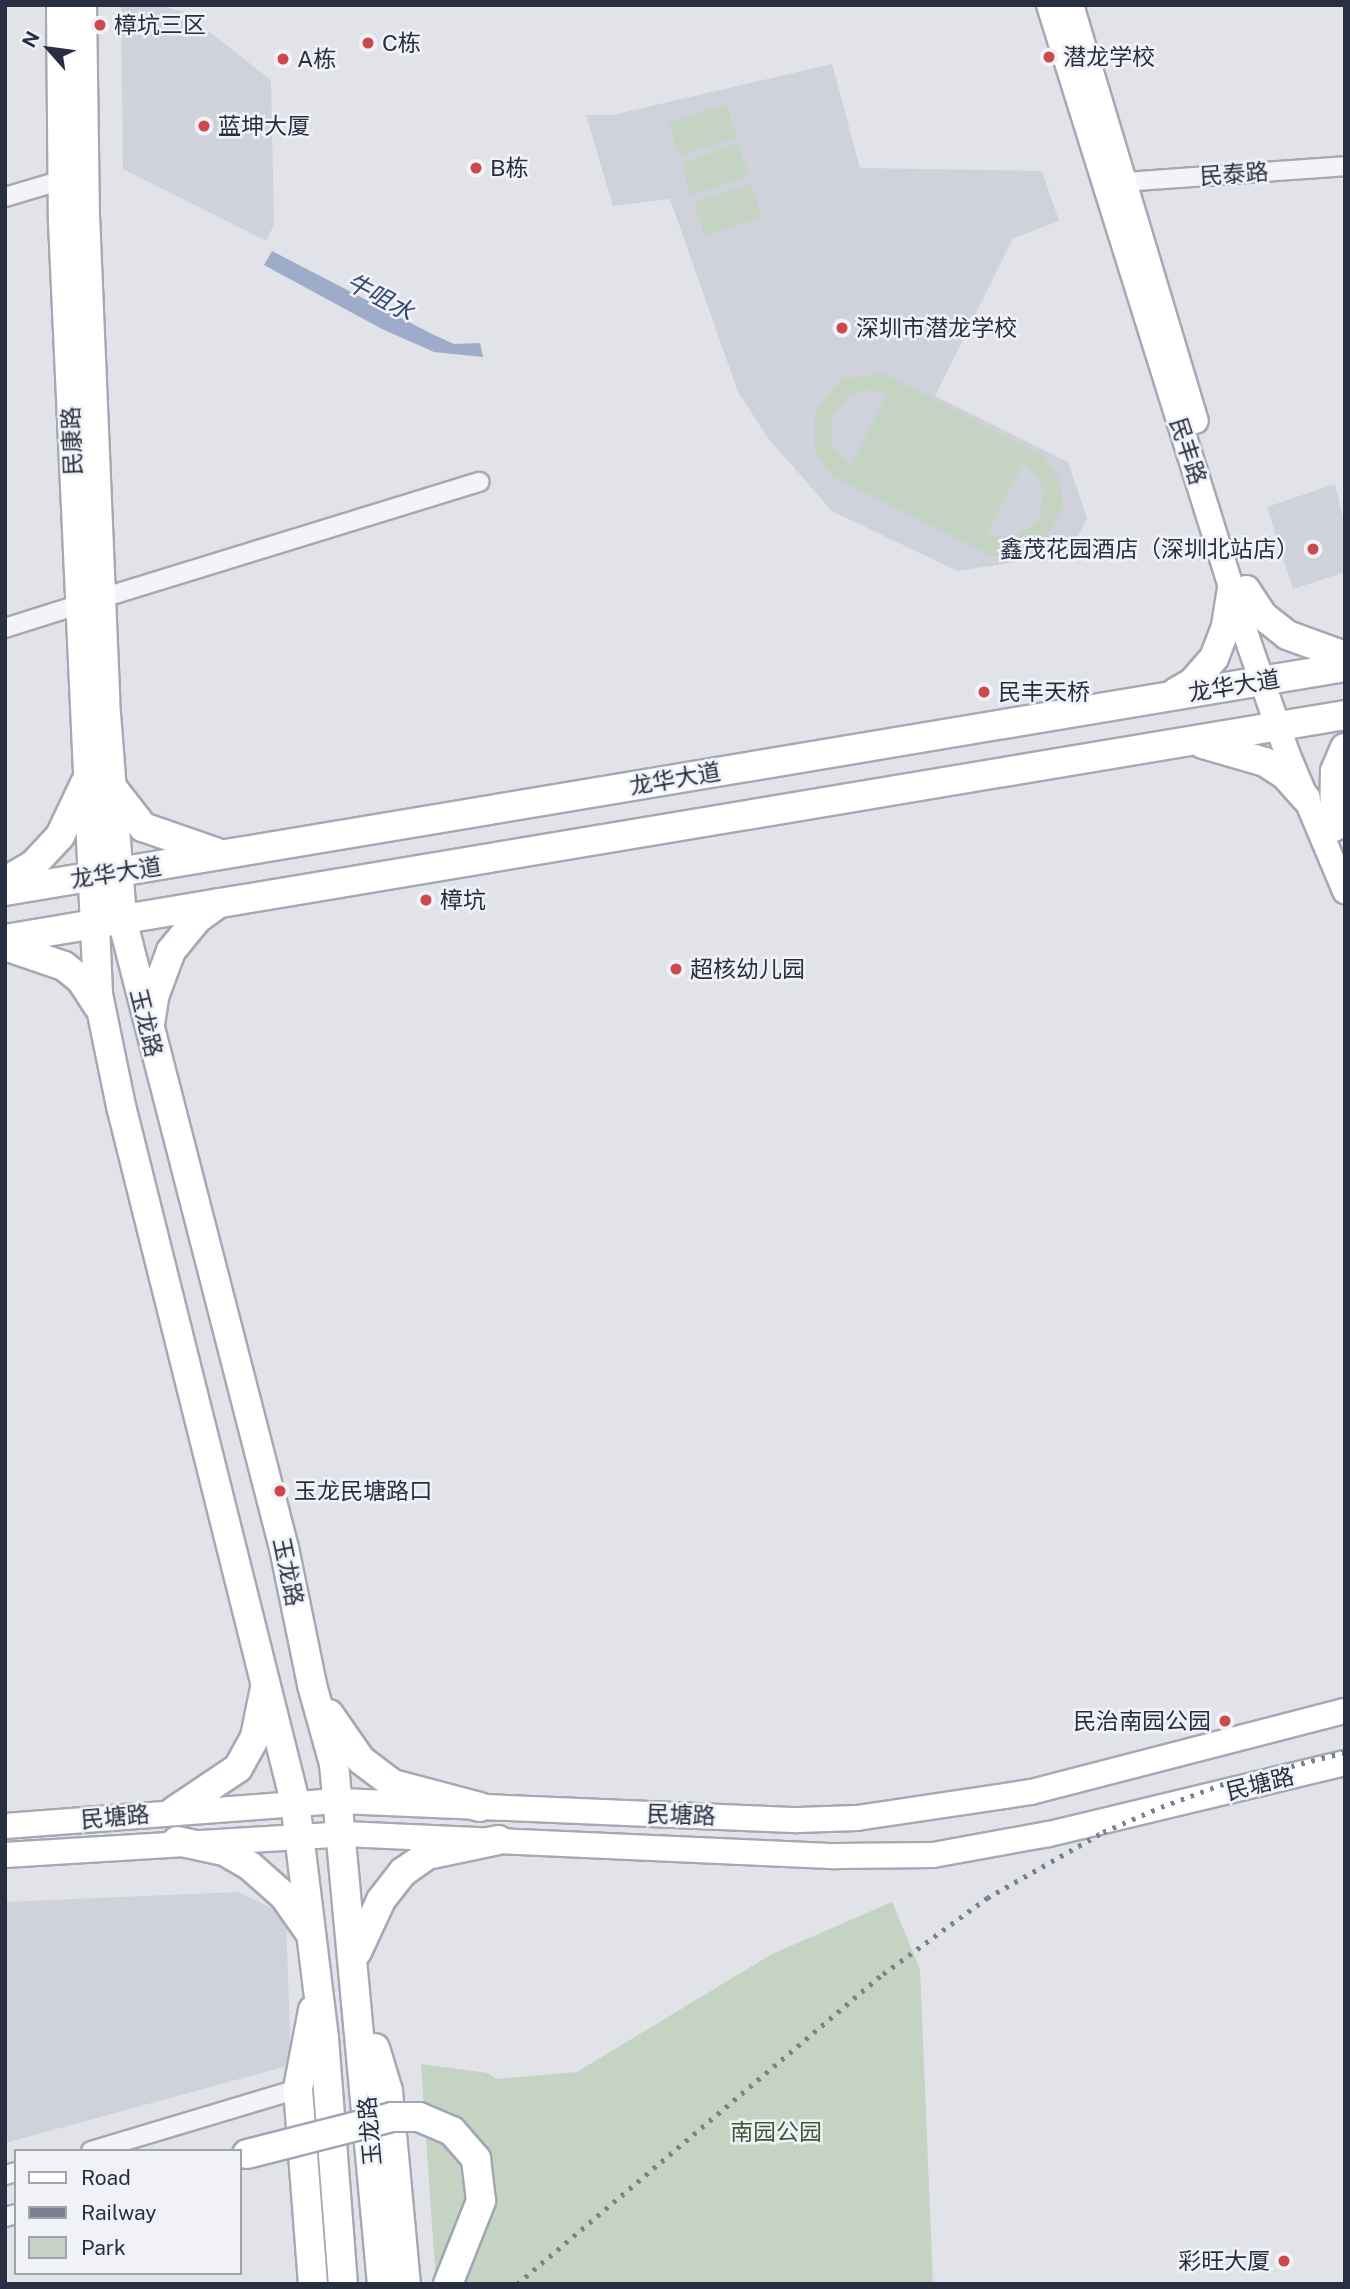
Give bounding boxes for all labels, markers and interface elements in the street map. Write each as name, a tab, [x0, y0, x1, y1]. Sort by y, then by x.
place label: 樟坑三区	[114, 11, 206, 39]
north arrow	[14, 14, 84, 84]
marker: 樟坑三区	[92, 17, 108, 33]
text: N	[17, 27, 44, 51]
place label: C栋	[382, 29, 421, 57]
marker: C栋	[360, 35, 376, 51]
place label: 潜龙学校	[1063, 43, 1155, 71]
place label: A栋	[297, 45, 336, 73]
marker: 潜龙学校	[1041, 49, 1057, 65]
marker: A栋	[275, 51, 291, 67]
place label: 蓝坤大厦	[218, 112, 310, 140]
marker: 蓝坤大厦	[196, 118, 212, 134]
place label: B栋	[490, 154, 528, 182]
street label: 民泰路	[1199, 158, 1269, 190]
marker: B栋	[468, 160, 484, 176]
water label: 牛咀水	[341, 267, 419, 327]
place label: 深圳市潜龙学校	[856, 314, 1017, 342]
marker: 深圳市潜龙学校	[834, 320, 850, 336]
street label: 民康路	[57, 406, 87, 476]
street label: 民丰路	[1164, 414, 1212, 488]
place label: 鑫茂花园酒店（深圳北站店）	[1000, 535, 1299, 563]
marker: 鑫茂花园酒店（深圳北站店）	[1305, 541, 1321, 557]
street label: 龙华大道	[1186, 665, 1282, 707]
place label: 民丰天桥	[998, 678, 1090, 706]
marker: 民丰天桥	[976, 684, 992, 700]
street label: 龙华大道	[627, 757, 723, 801]
street label: 龙华大道	[68, 852, 164, 894]
place label: 樟坑	[440, 886, 486, 914]
marker: 樟坑	[418, 892, 434, 908]
place label: 超核幼儿园	[690, 955, 805, 983]
marker: 超核幼儿园	[668, 961, 684, 977]
street label: 玉龙路	[124, 986, 168, 1060]
place label: 玉龙民塘路口	[294, 1477, 432, 1505]
marker: 玉龙民塘路口	[272, 1483, 288, 1499]
street label: 玉龙路	[267, 1535, 309, 1609]
place label: 民治南园公园	[1073, 1707, 1211, 1735]
marker: 民治南园公园	[1217, 1713, 1233, 1729]
street label: 民塘路	[1223, 1762, 1297, 1806]
street label: 民塘路	[79, 1800, 151, 1834]
street label: 民塘路	[646, 1800, 716, 1830]
street label: 玉龙路	[353, 2095, 387, 2167]
park label: 南园公园	[730, 2118, 822, 2146]
legend	[14, 2149, 242, 2275]
text: Road	[81, 2165, 131, 2190]
text: Railway	[81, 2200, 157, 2225]
text: Park	[81, 2235, 126, 2260]
place label: 彩旺大厦	[1178, 2247, 1270, 2275]
marker: 彩旺大厦	[1276, 2253, 1292, 2269]

